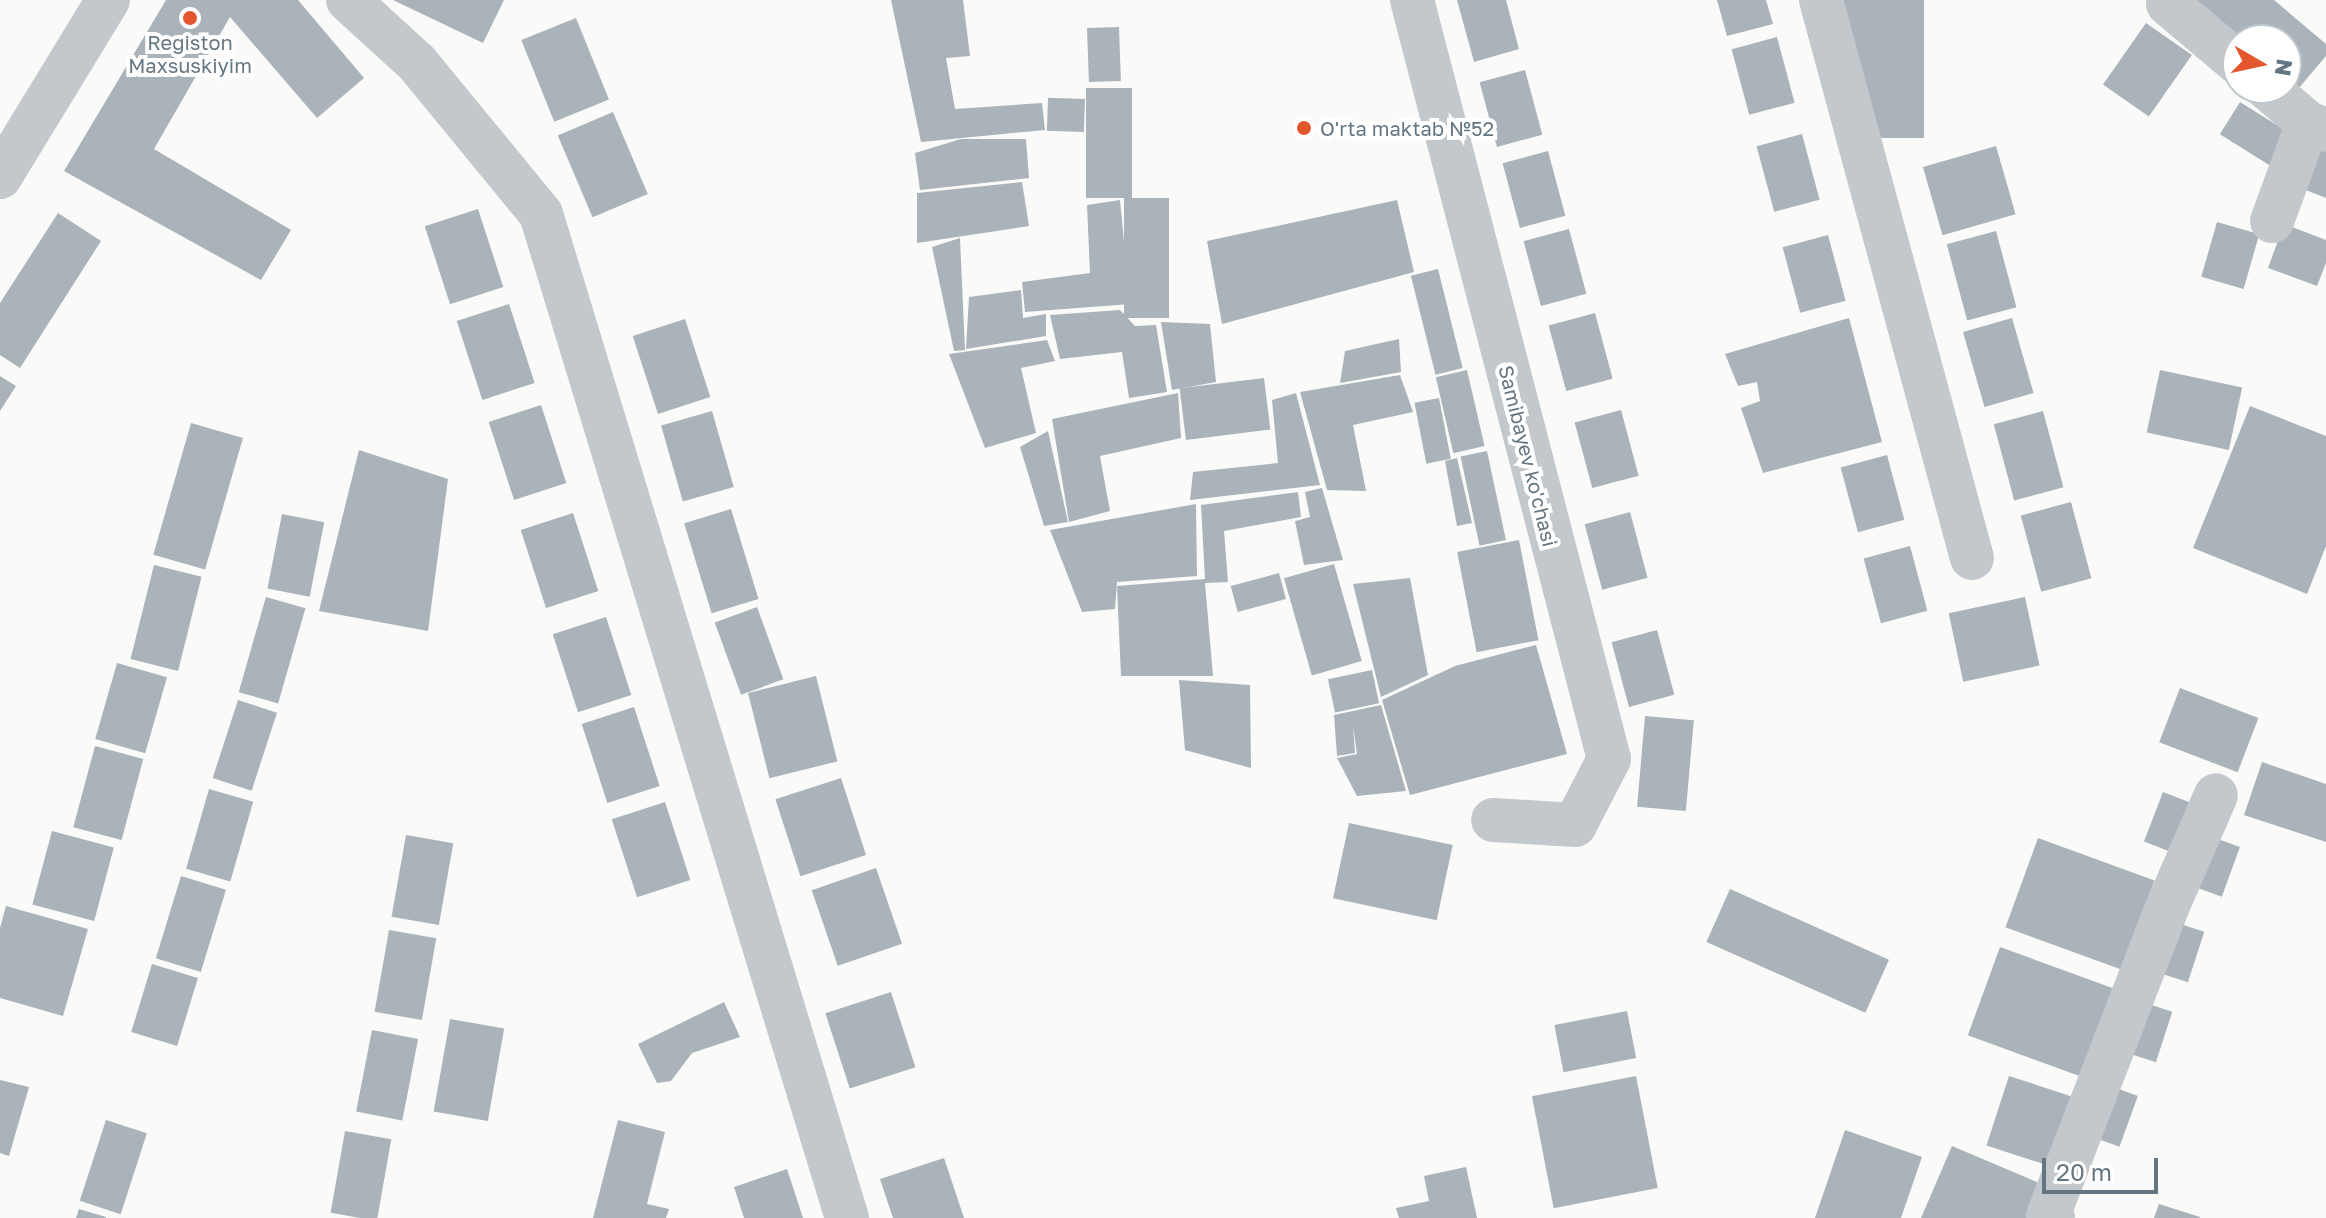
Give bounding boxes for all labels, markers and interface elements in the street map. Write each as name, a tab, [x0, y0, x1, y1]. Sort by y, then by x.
marker: Registon Maxsuskiyim	[181, 9, 199, 27]
north arrow	[2222, 24, 2302, 104]
place label: Registon Maxsuskiyim	[128, 30, 252, 77]
text: N	[2270, 57, 2299, 78]
place label: O'rta maktab №52	[1320, 116, 1494, 140]
marker: O'rta maktab №52	[1295, 119, 1313, 137]
street label: Samibayev ko'chasi	[1494, 363, 1562, 549]
scale bar	[2046, 1142, 2162, 1192]
text: 20 m	[2056, 1157, 2112, 1186]

